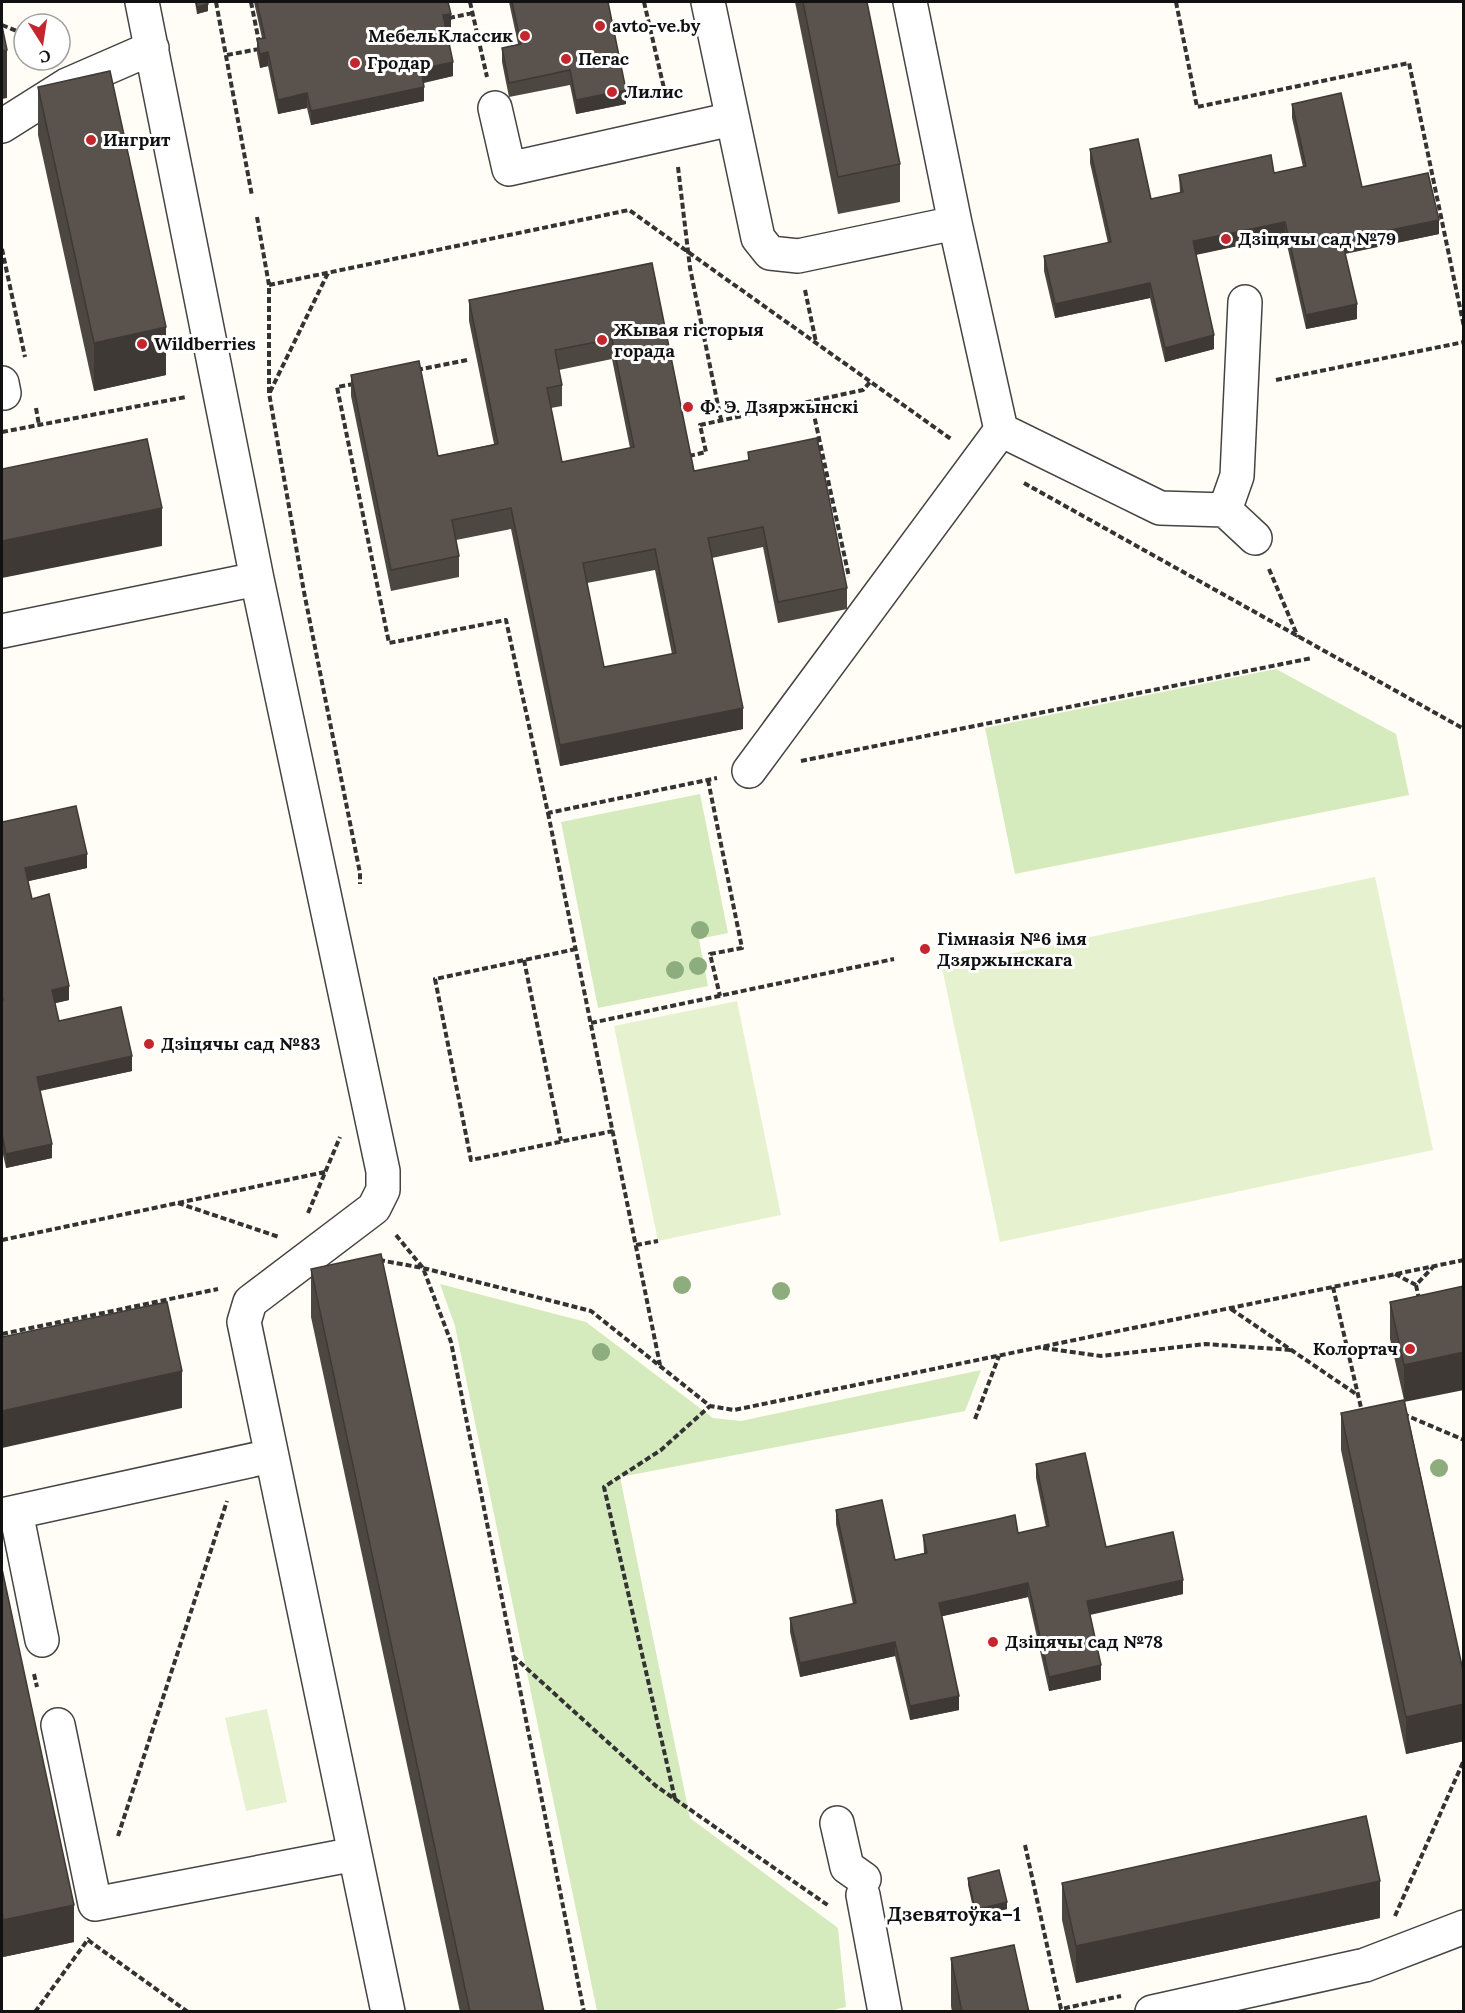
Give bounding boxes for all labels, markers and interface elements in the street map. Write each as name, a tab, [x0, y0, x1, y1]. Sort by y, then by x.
north arrow	[12, 12, 72, 72]
place label: avto-ve.by	[612, 14, 701, 37]
marker: avto-ve.by	[593, 19, 607, 33]
place label: МебельКлассик	[368, 24, 513, 47]
marker: МебельКлассик	[518, 29, 532, 43]
text: С	[38, 46, 53, 68]
place label: Пегас	[578, 47, 630, 70]
place label: Гродар	[367, 51, 431, 74]
marker: Пегас	[559, 52, 573, 66]
marker: Гродар	[348, 56, 362, 70]
place label: Лилис	[624, 80, 684, 103]
marker: Лилис	[605, 85, 619, 99]
place label: Ингрит	[103, 128, 171, 151]
marker: Ингрит	[84, 133, 98, 147]
place label: Дзіцячы сад №79	[1238, 227, 1396, 250]
marker: Дзіцячы сад №79	[1219, 232, 1233, 246]
place label: Жывая гісторыя горада	[614, 318, 764, 362]
place label: Wildberries	[154, 332, 256, 355]
marker: Жывая гісторыя горада	[595, 333, 609, 347]
marker: Wildberries	[135, 337, 149, 351]
place label: Ф. Э. Дзяржынскі	[700, 395, 859, 418]
marker: Ф. Э. Дзяржынскі	[681, 400, 695, 414]
place label: Гімназія №6 імя Дзяржынскага	[937, 927, 1087, 971]
marker: Гімназія №6 імя Дзяржынскага	[918, 942, 932, 956]
place label: Дзіцячы сад №83	[161, 1032, 321, 1055]
marker: Дзіцячы сад №83	[142, 1037, 156, 1051]
place label: Колортач	[1313, 1337, 1398, 1360]
marker: Колортач	[1403, 1342, 1417, 1356]
place label: Дзіцячы сад №78	[1005, 1630, 1163, 1653]
marker: Дзіцячы сад №78	[986, 1635, 1000, 1649]
district label: Дзевятоўка–1	[887, 1901, 1021, 1926]

